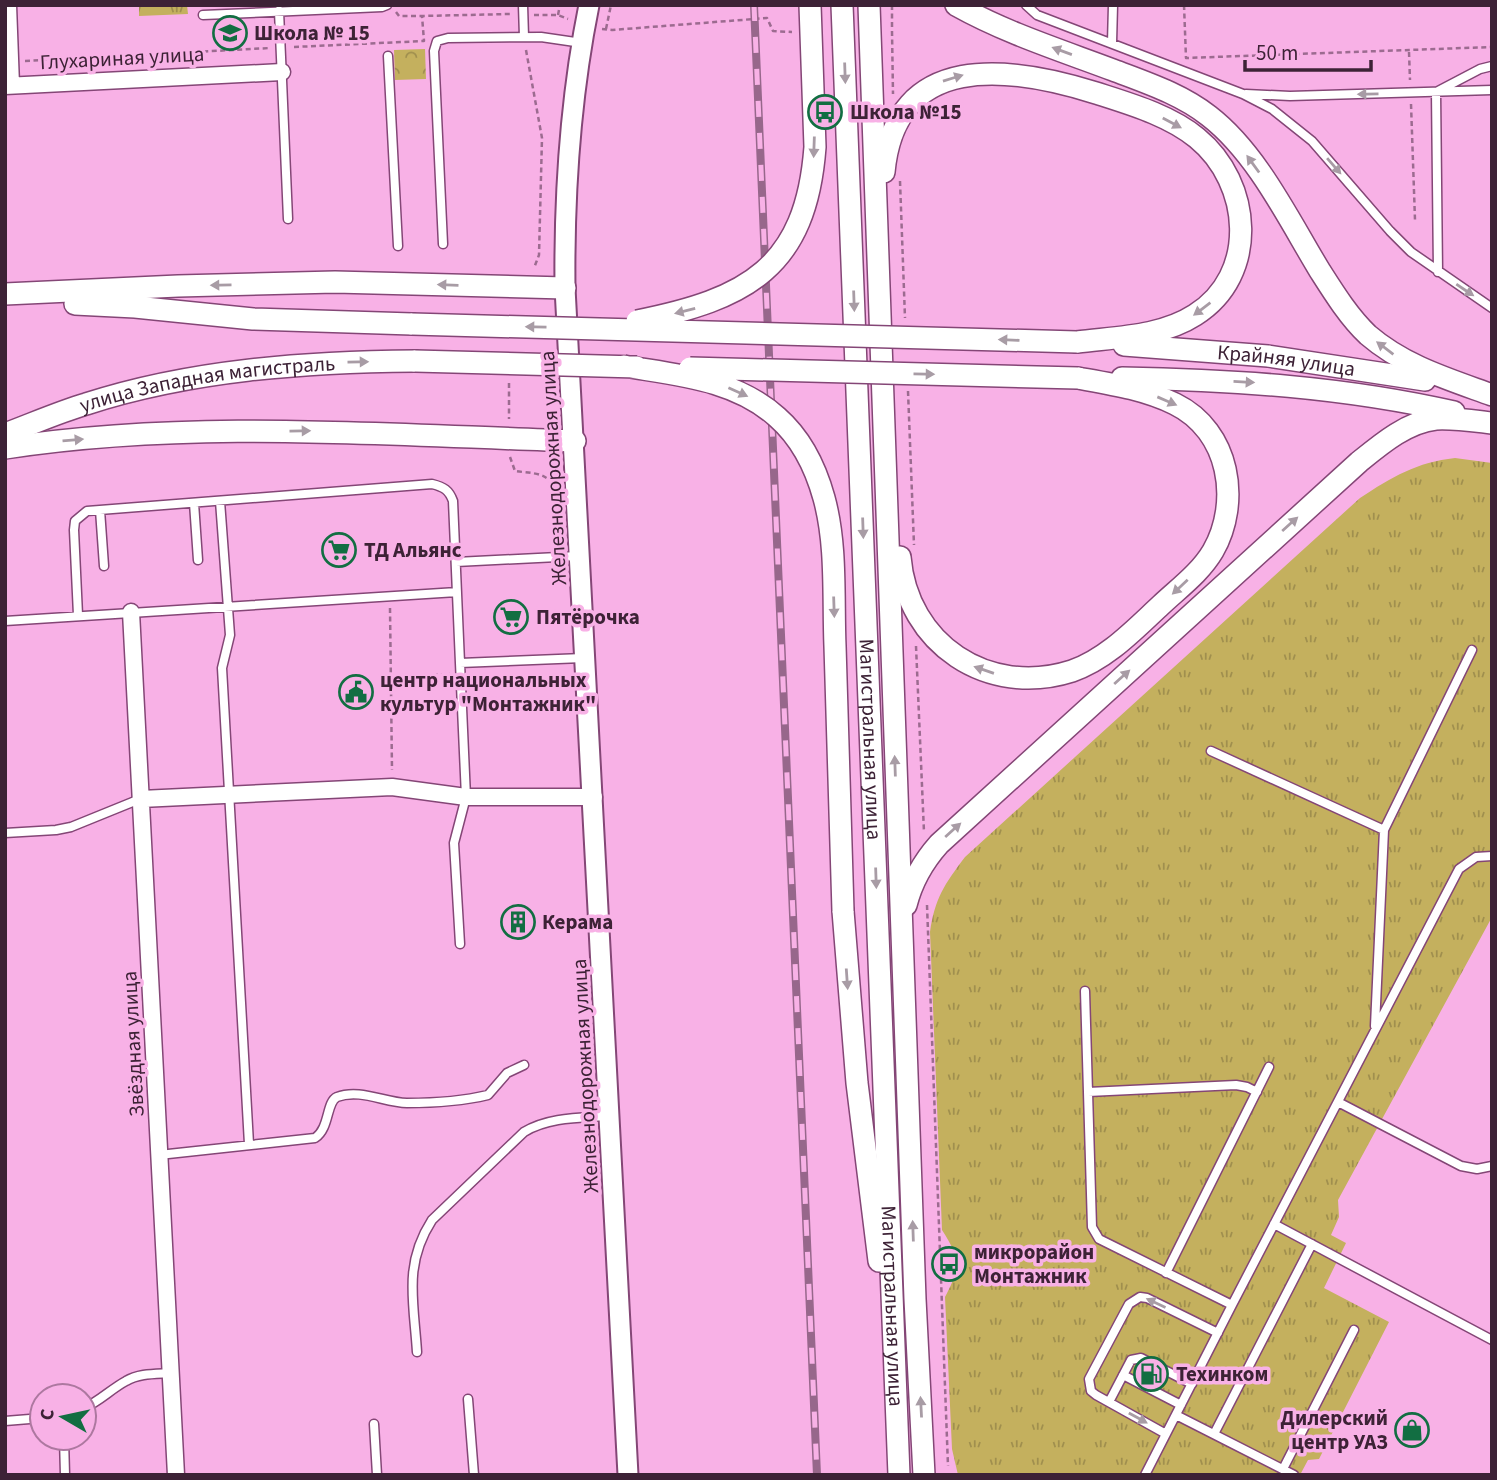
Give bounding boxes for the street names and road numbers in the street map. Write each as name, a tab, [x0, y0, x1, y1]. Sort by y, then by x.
street label: Глухариная улица	[39, 39, 205, 77]
street label: Крайняя улица	[1216, 337, 1357, 384]
street label: улица Западная магистраль	[76, 348, 336, 420]
street label: Железнодорожная улица	[532, 350, 574, 586]
street label: Магистральная улица	[852, 638, 889, 841]
street label: Железнодорожная улица	[564, 958, 606, 1194]
street label: Звёздная улица	[114, 970, 152, 1118]
street label: Магистральная улица	[874, 1205, 911, 1407]

